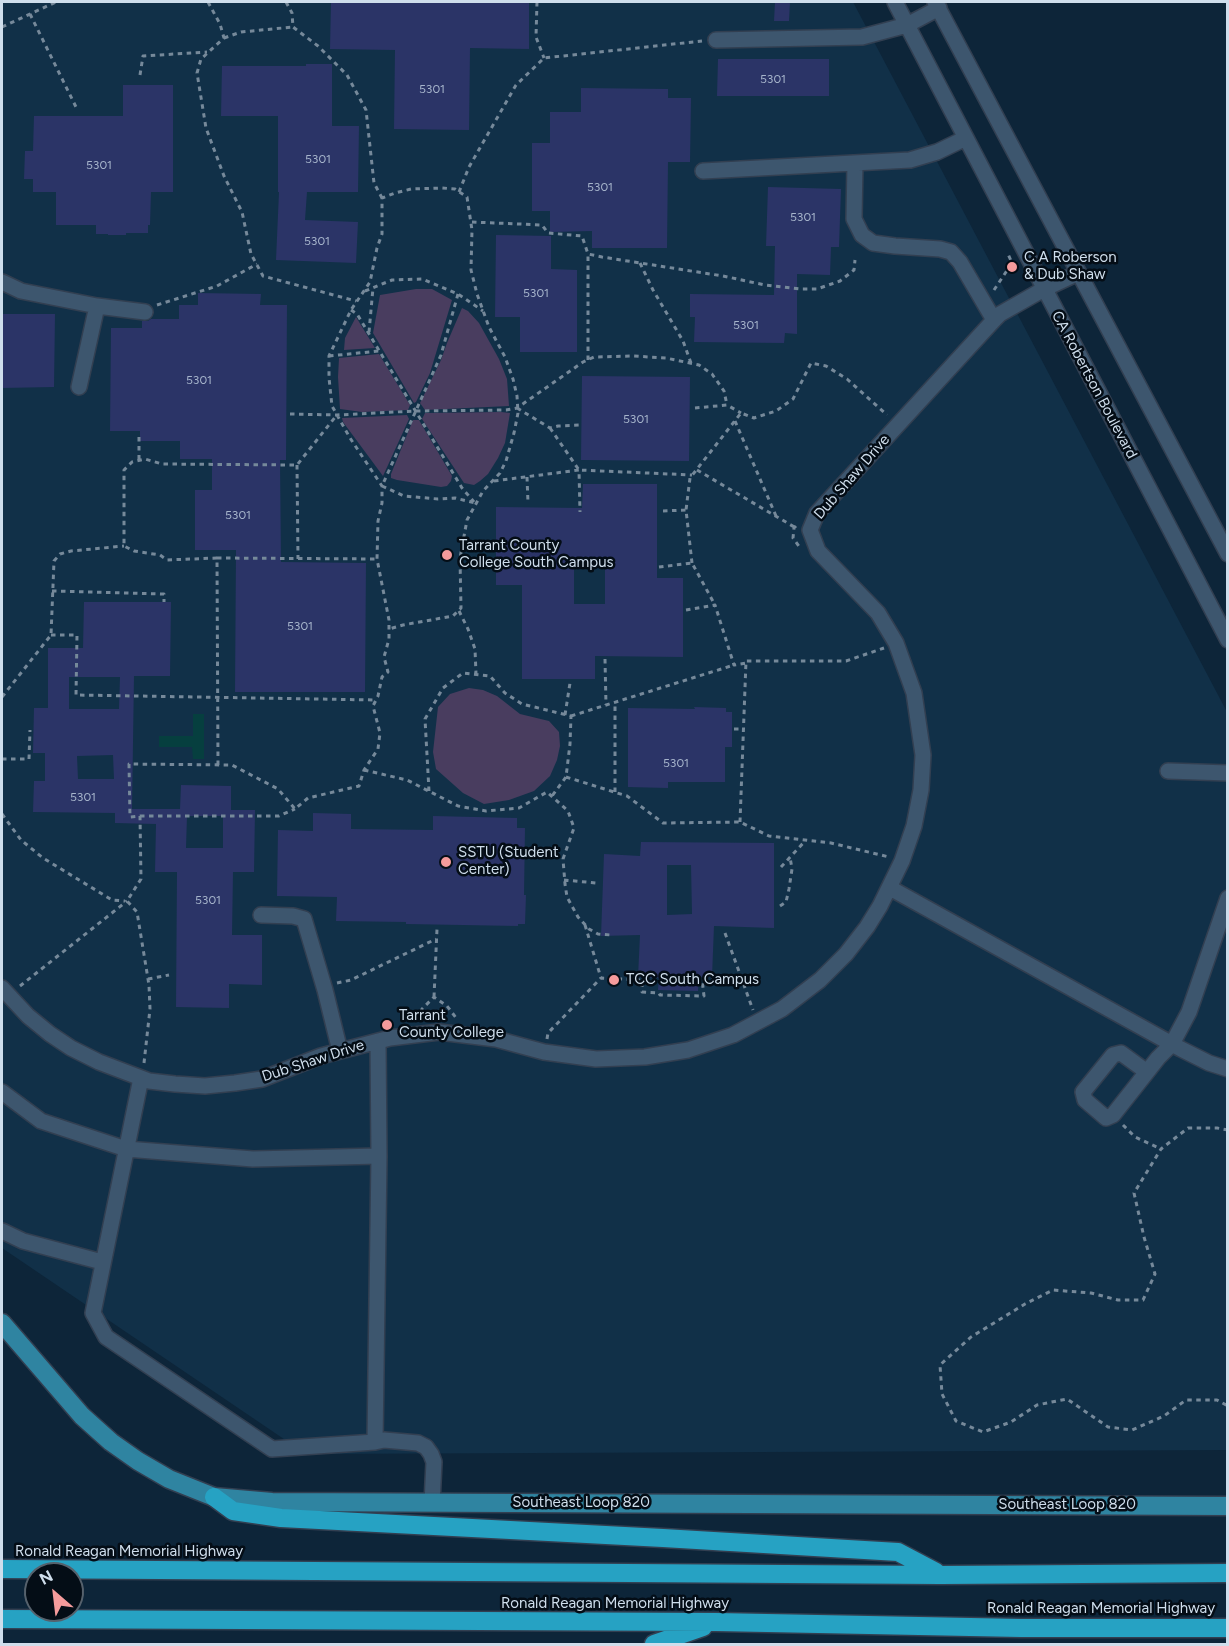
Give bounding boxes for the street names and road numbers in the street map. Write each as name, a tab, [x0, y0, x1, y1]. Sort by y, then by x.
street label: CA Robertson Boulevard	[1047, 308, 1141, 462]
street label: Dub Shaw Drive	[810, 431, 894, 523]
street label: Dub Shaw Drive	[260, 1036, 366, 1086]
street label: Southeast Loop 820	[512, 1494, 650, 1512]
street label: Southeast Loop 820	[998, 1496, 1136, 1514]
street label: Ronald Reagan Memorial Highway	[15, 1543, 243, 1561]
street label: Ronald Reagan Memorial Highway	[501, 1595, 729, 1613]
street label: Ronald Reagan Memorial Highway	[987, 1600, 1215, 1618]

